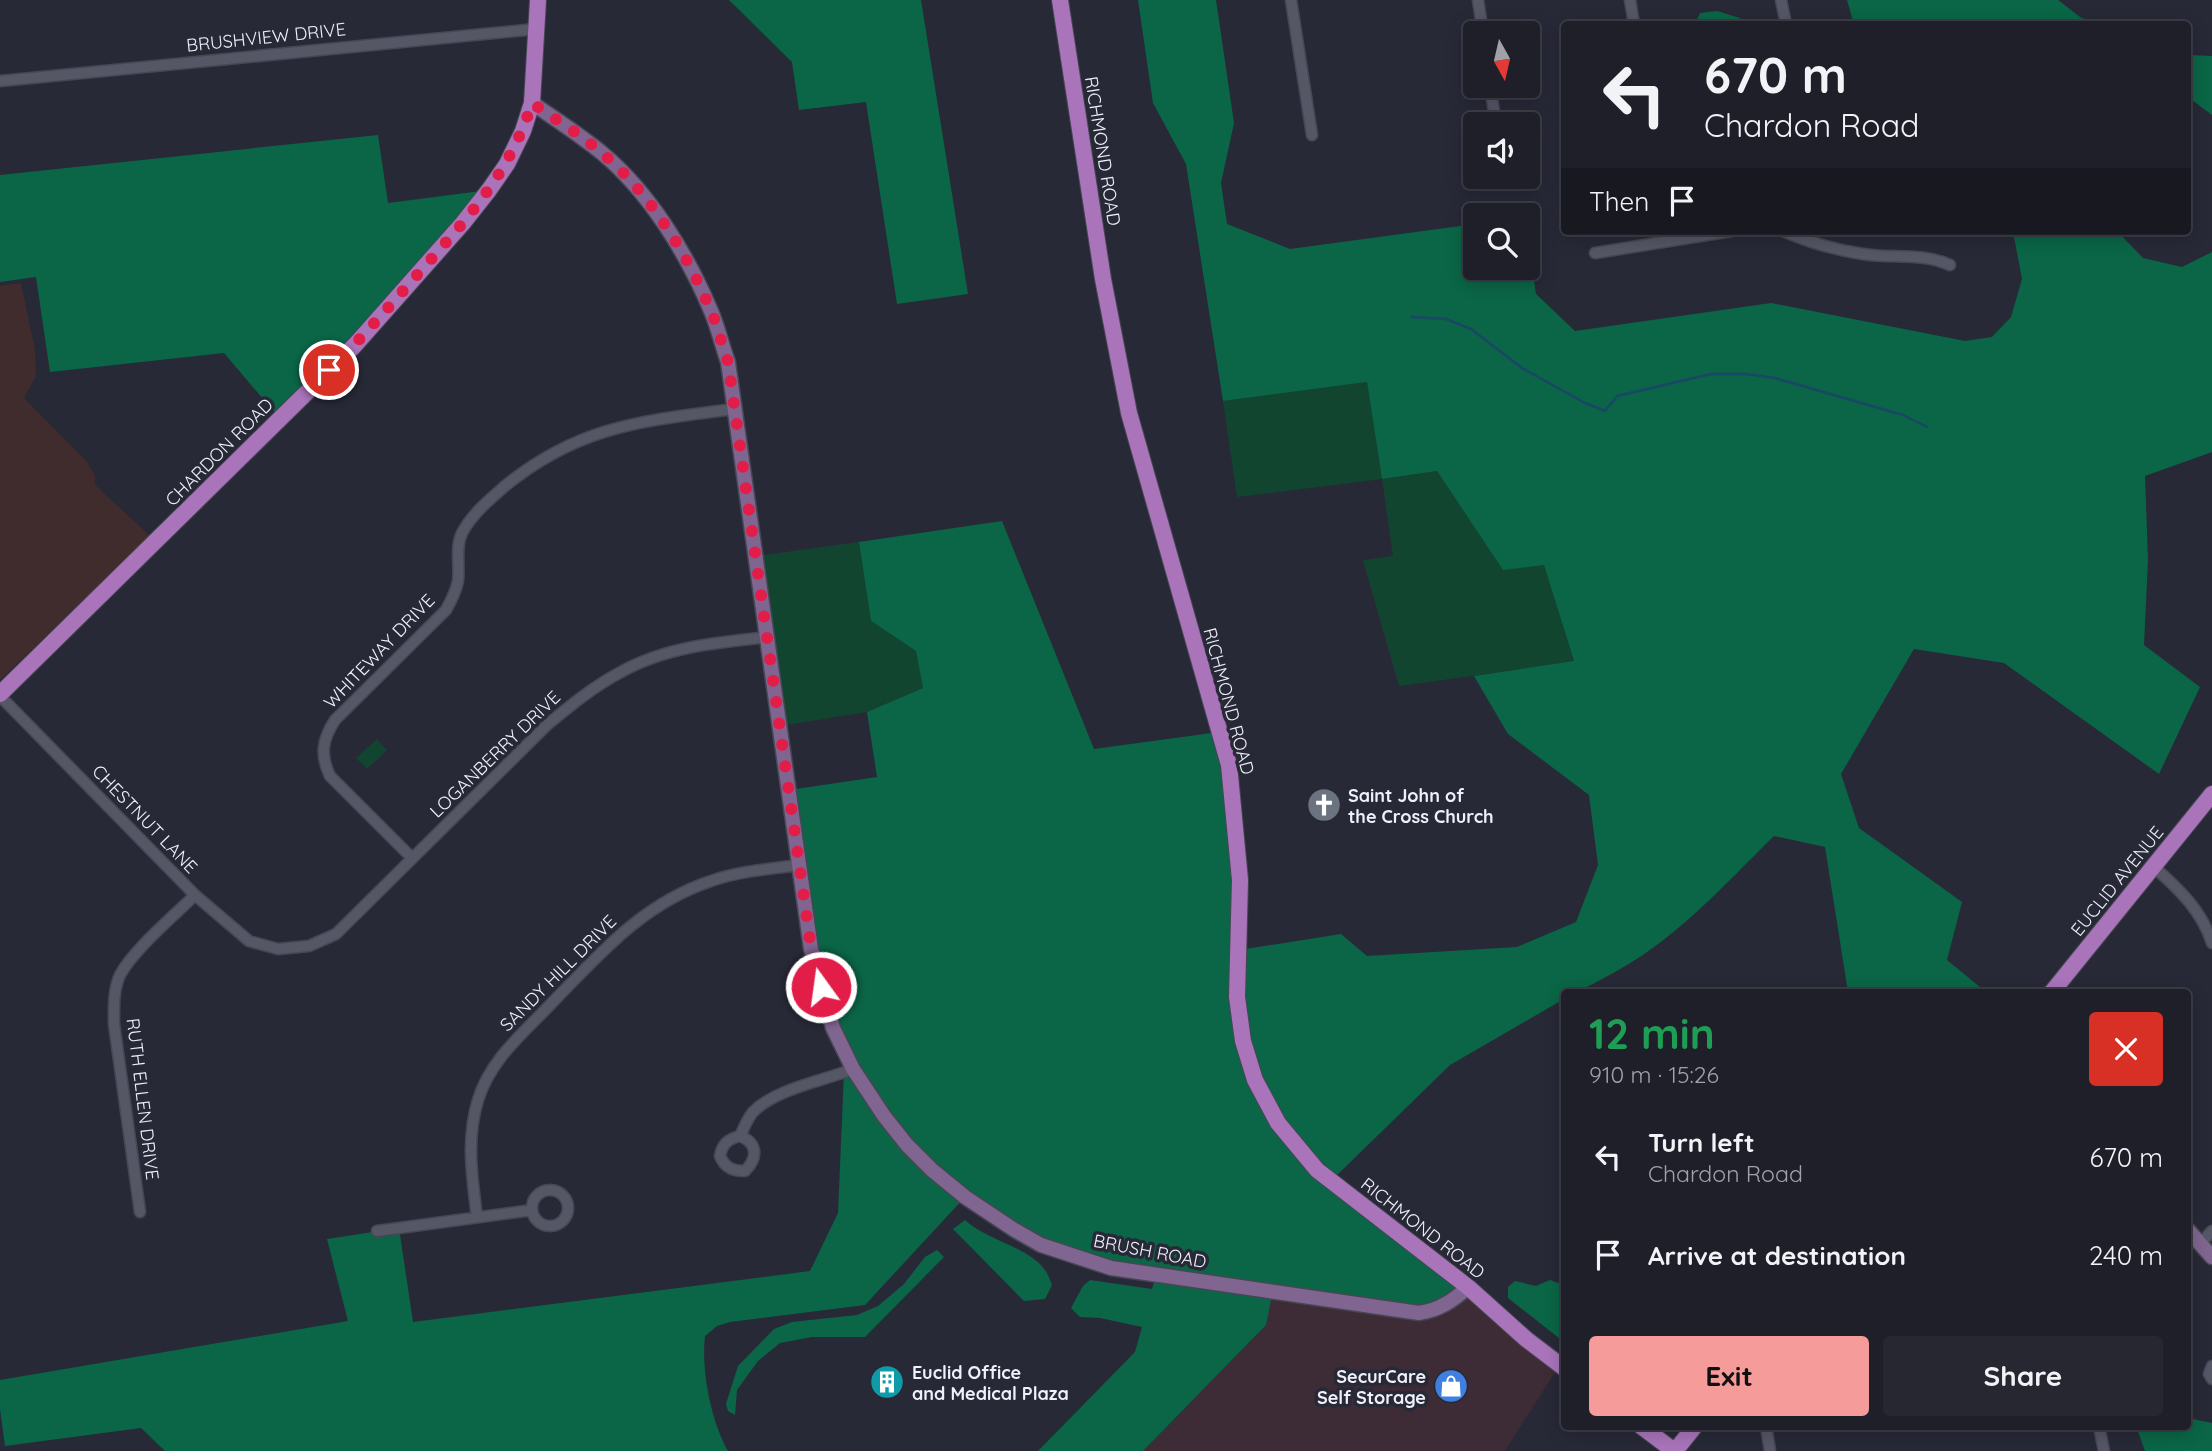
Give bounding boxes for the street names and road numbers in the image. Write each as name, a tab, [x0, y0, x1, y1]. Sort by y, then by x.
street label: BRUSHVIEW DRIVE	[185, 17, 347, 57]
street label: RICHMOND ROAD	[1080, 75, 1126, 227]
street label: CHARDON ROAD	[160, 393, 278, 511]
street label: WHITEWAY DRIVE	[318, 589, 440, 713]
street label: RICHMOND ROAD	[1198, 625, 1260, 777]
street label: LOGANBERRY DRIVE	[425, 686, 565, 822]
street label: CHESTNUT LANE	[87, 760, 203, 878]
street label: EUCLID AVENUE	[2066, 821, 2168, 941]
street label: SANDY HILL DRIVE	[495, 910, 621, 1036]
street label: RUTH ELLEN DRIVE	[122, 1017, 164, 1181]
street label: RICHMOND ROAD	[1356, 1172, 1490, 1284]
street label: BRUSH ROAD	[1092, 1229, 1208, 1273]

